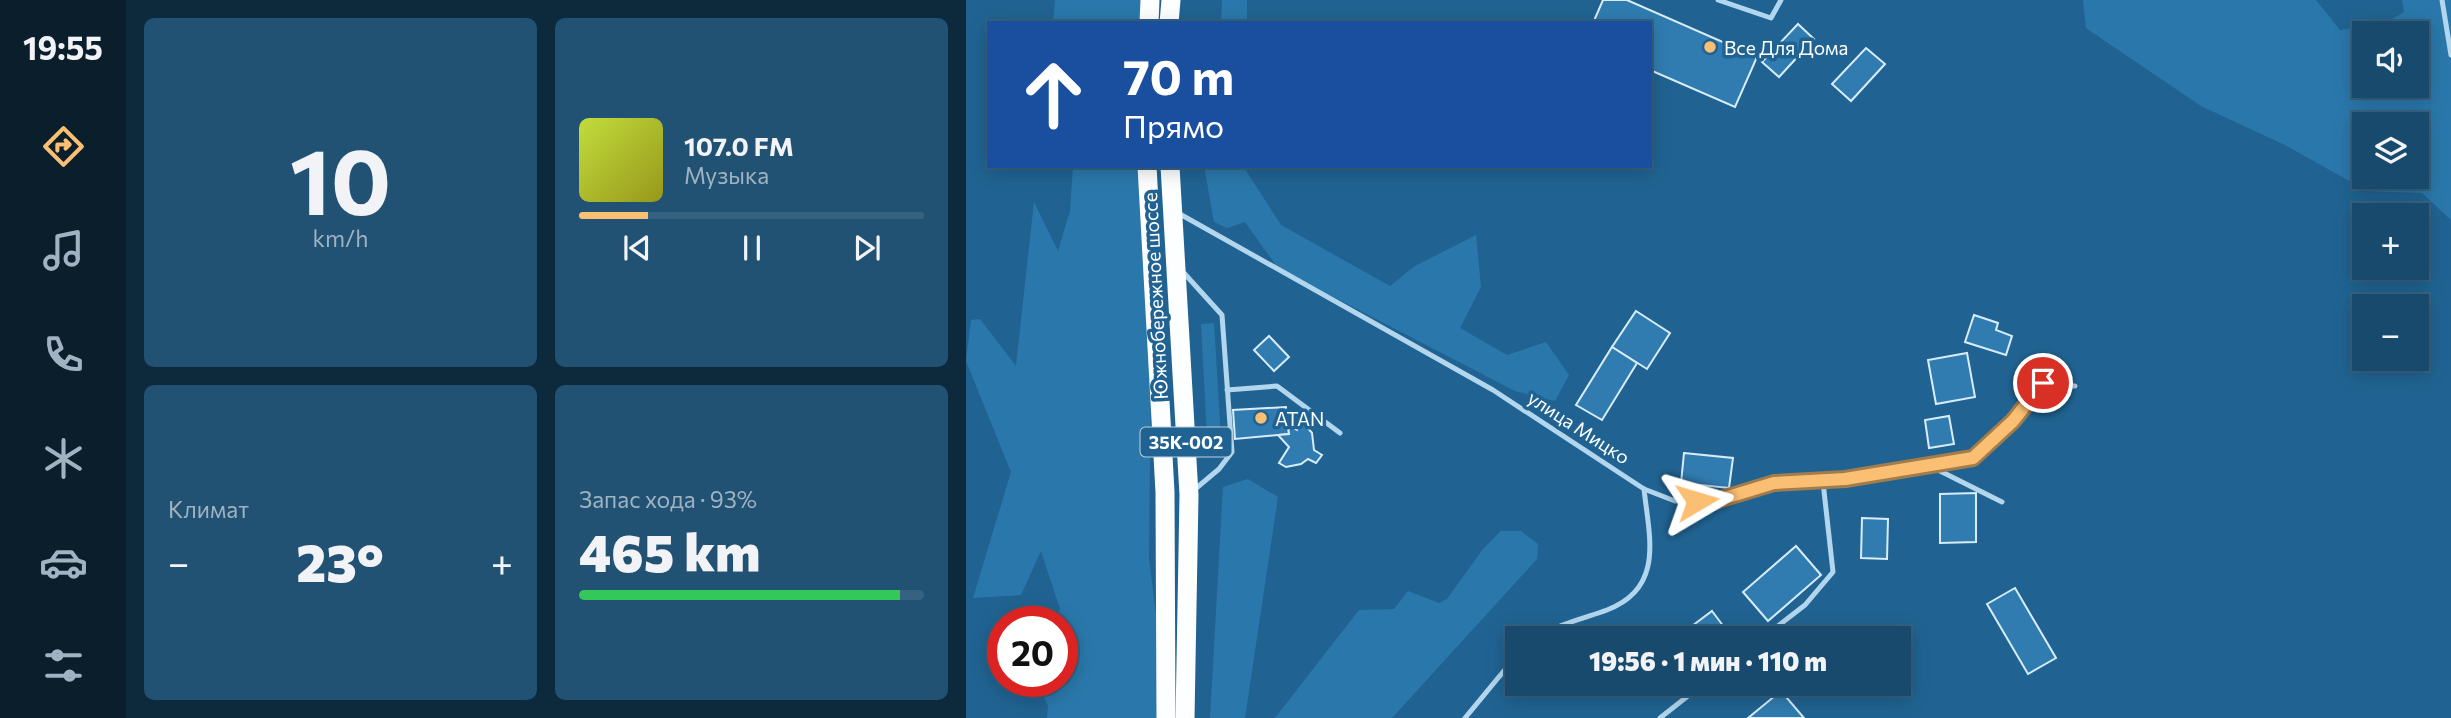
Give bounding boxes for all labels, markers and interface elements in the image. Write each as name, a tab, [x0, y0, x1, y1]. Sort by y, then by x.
map controls	[2352, 21, 2429, 371]
button: sound	[2352, 21, 2429, 98]
text: 19:55	[23, 27, 103, 67]
place label: Все Для Дома	[1724, 36, 1848, 59]
marker: Все Для Дома	[1702, 39, 1718, 55]
text: 70 m	[1123, 45, 1234, 105]
icon: ahead	[1008, 49, 1099, 140]
text: Прямо	[1123, 105, 1224, 145]
button: layers	[2352, 112, 2429, 189]
icon: directions	[39, 122, 88, 171]
text: 10	[290, 122, 391, 234]
text: 107.0 FM	[684, 130, 794, 161]
text: Музыка	[684, 161, 769, 189]
street label: Южнобережное шоссе	[1138, 192, 1172, 400]
button: +	[2352, 203, 2429, 280]
text: km/h	[313, 224, 368, 252]
icon: music	[39, 226, 88, 275]
icon: previous	[618, 229, 656, 267]
icon: pause	[733, 229, 771, 267]
icon: next	[848, 229, 886, 267]
button: −	[2352, 294, 2429, 371]
icon: phone	[39, 330, 88, 379]
pin	[2013, 353, 2073, 413]
icon: arrive	[2024, 364, 2062, 402]
street label: улица Мицко	[1524, 386, 1634, 468]
place label: ATAN	[1275, 407, 1324, 430]
marker: ATAN	[1253, 410, 1269, 426]
road number: 35К-002	[1140, 428, 1232, 457]
icon: climate	[39, 434, 88, 483]
position arrow	[1660, 464, 1734, 538]
text: Запас хода · 93%	[579, 485, 757, 513]
text: Климат	[168, 495, 249, 523]
text: 465 km	[579, 519, 760, 583]
text: 23°	[296, 529, 384, 593]
icon: car	[39, 538, 88, 587]
text: −	[168, 538, 190, 585]
text: +	[491, 538, 513, 585]
speed limit sign: 20	[987, 606, 1078, 697]
icon: filters	[39, 641, 88, 690]
text: 19:56 · 1 мин · 110 m	[1589, 645, 1827, 676]

